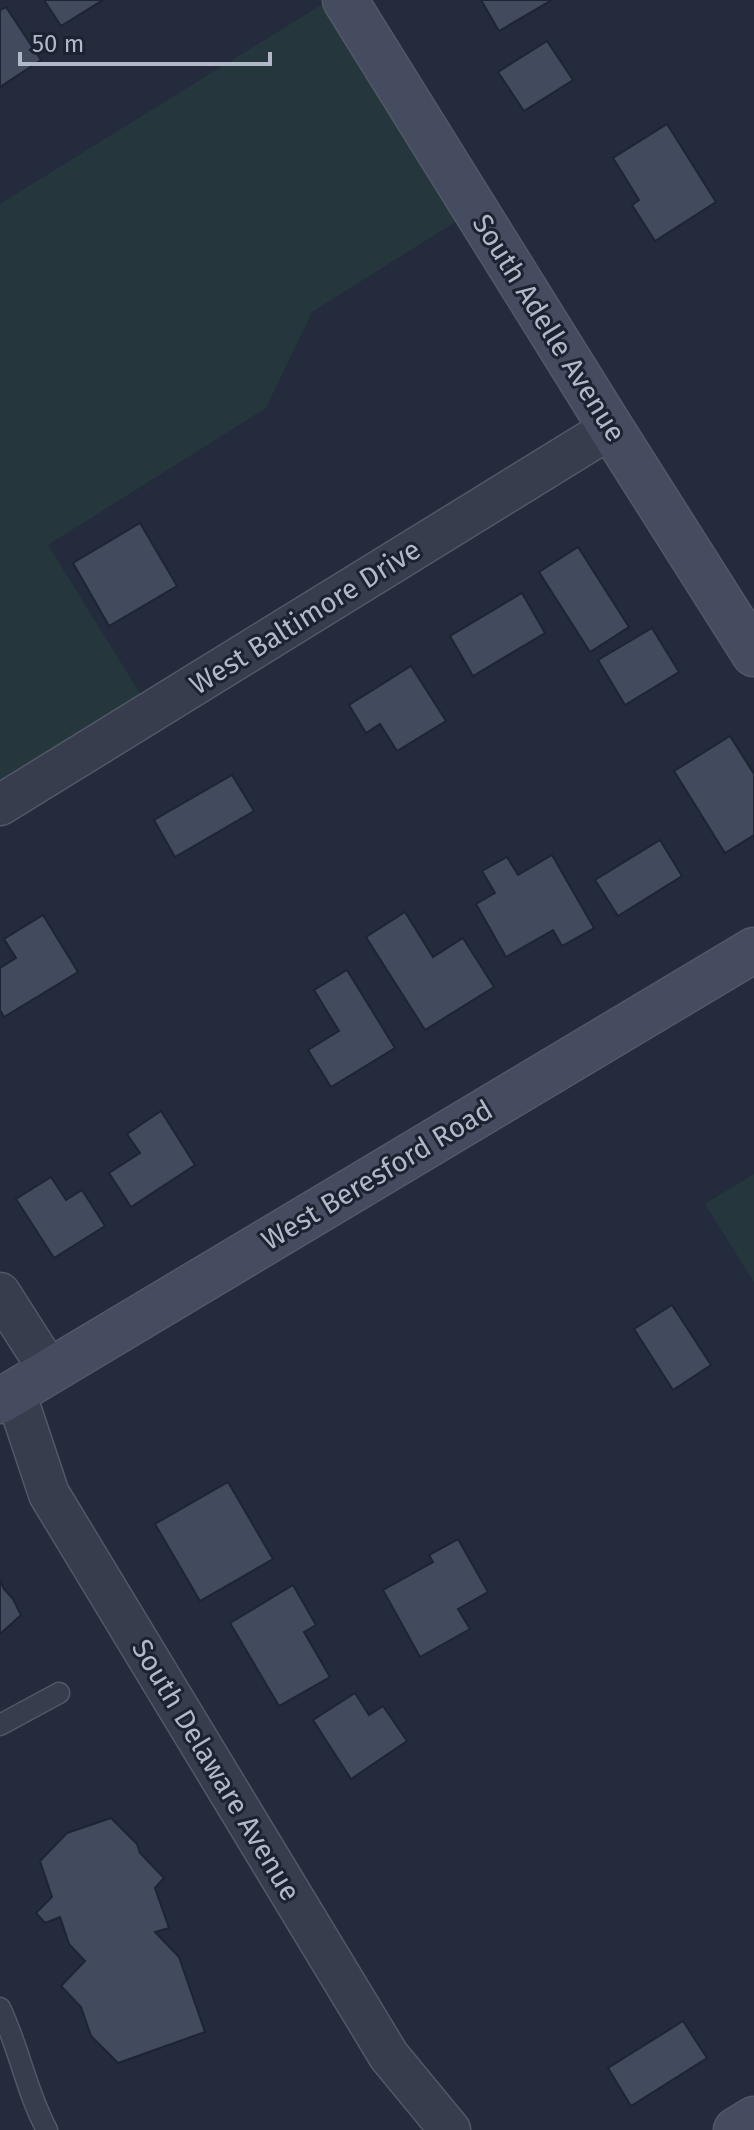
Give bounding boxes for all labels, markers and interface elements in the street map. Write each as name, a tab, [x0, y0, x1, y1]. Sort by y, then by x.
scale bar	[20, 16, 270, 66]
text: 50 m	[32, 30, 84, 58]
street label: South Adelle Avenue	[466, 208, 632, 448]
street label: West Baltimore Drive	[184, 533, 426, 701]
street label: West Beresford Road	[256, 1093, 498, 1257]
street label: South Delaware Avenue	[125, 1633, 307, 1907]

